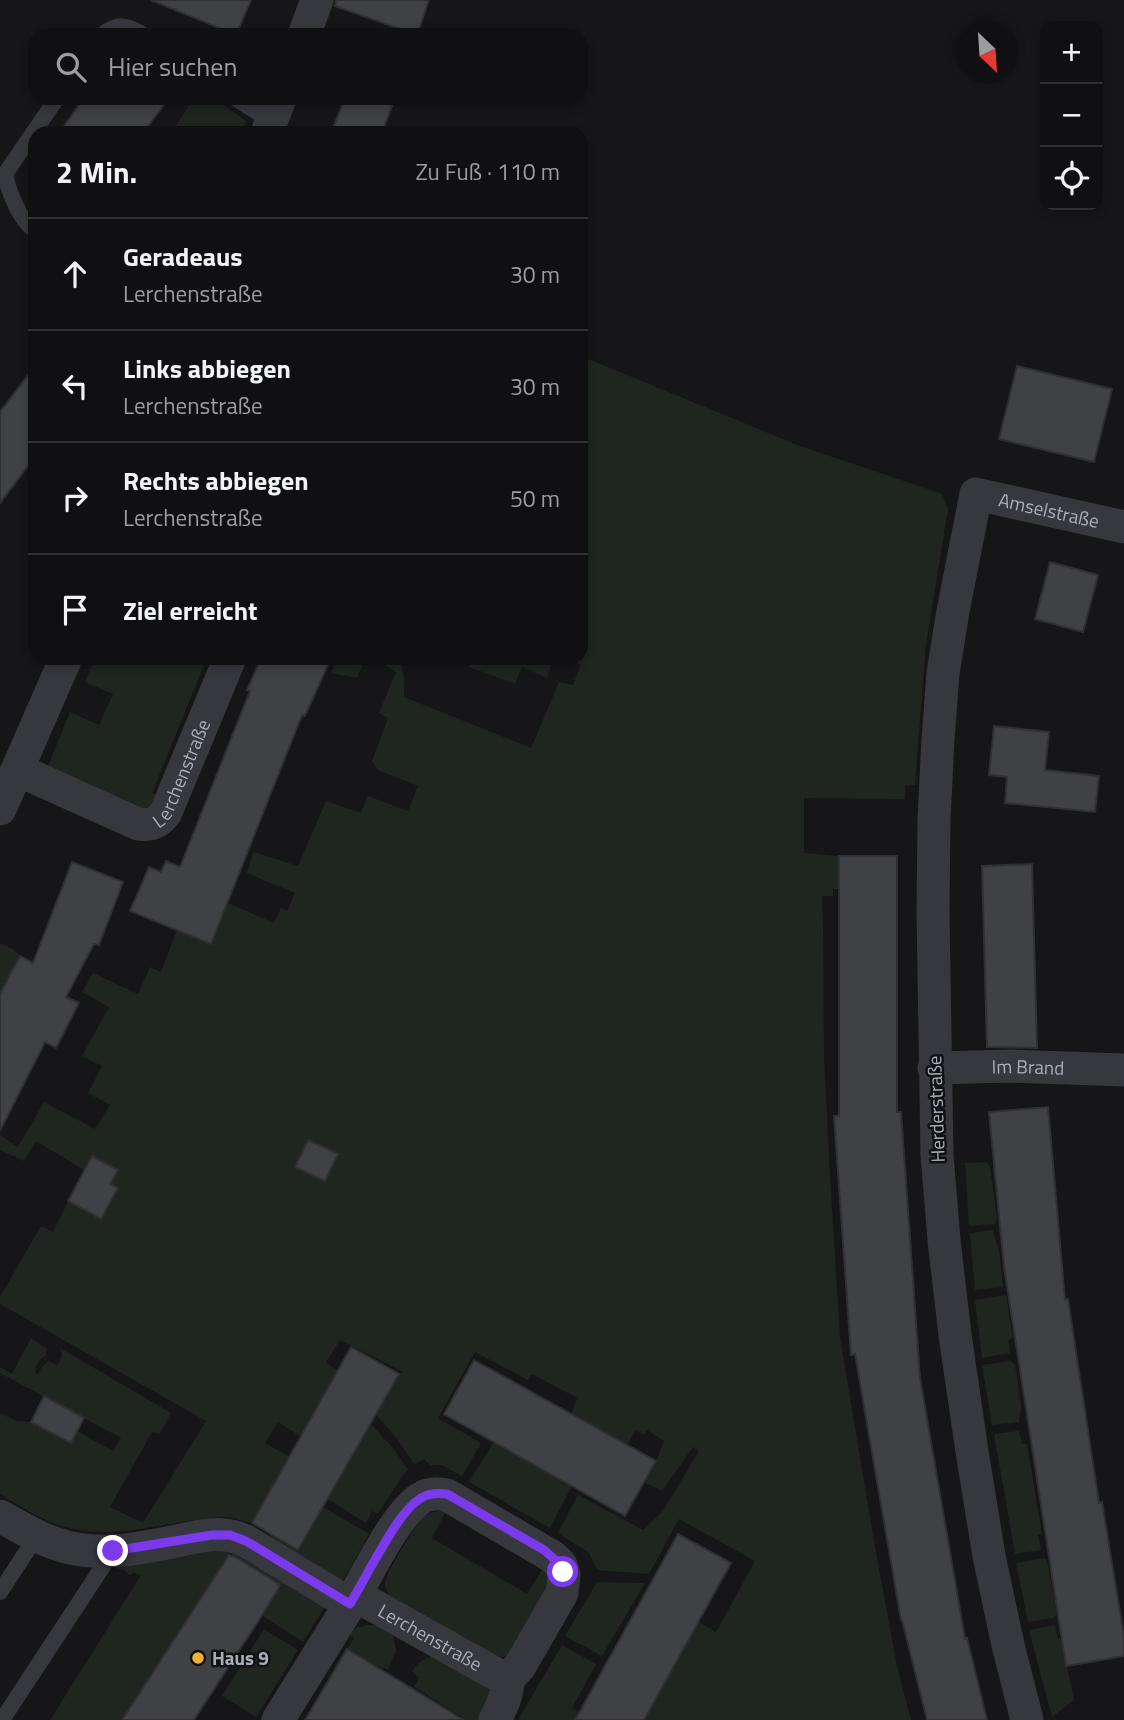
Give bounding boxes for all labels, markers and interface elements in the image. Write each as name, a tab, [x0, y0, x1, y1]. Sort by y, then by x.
north arrow	[956, 21, 1019, 84]
map controls	[1040, 21, 1103, 210]
button: +	[1040, 21, 1103, 84]
search box	[28, 28, 588, 105]
text: Hier suchen	[108, 47, 237, 86]
icon: search	[52, 48, 90, 86]
button: −	[1040, 84, 1103, 147]
button: locate	[1040, 147, 1103, 210]
text: 2 Min.	[56, 149, 137, 195]
text: Zu Fuß · 110 m	[416, 154, 560, 189]
text: Geradeaus	[123, 237, 243, 276]
icon: ahead	[56, 255, 94, 293]
text: 30 m	[510, 257, 560, 292]
text: Lerchenstraße	[123, 276, 263, 311]
text: Links abbiegen	[123, 349, 291, 388]
icon: left	[56, 367, 94, 405]
text: 30 m	[510, 369, 560, 404]
text: Lerchenstraße	[123, 388, 263, 423]
text: Rechts abbiegen	[123, 461, 309, 500]
icon: right	[56, 479, 94, 517]
text: 50 m	[510, 481, 560, 516]
street label: Amselstraße	[996, 485, 1102, 535]
text: Lerchenstraße	[123, 500, 263, 535]
icon: arrive	[56, 591, 94, 629]
text: Ziel erreicht	[123, 591, 258, 630]
street label: Lerchenstraße	[146, 714, 217, 835]
street label: Im Brand	[991, 1051, 1065, 1082]
street label: Herderstraße	[919, 1055, 952, 1163]
route end	[97, 1535, 128, 1566]
route start	[547, 1556, 578, 1587]
street label: Lerchenstraße	[373, 1596, 488, 1678]
place label: Haus 9	[212, 1643, 269, 1672]
marker: Haus 9	[190, 1650, 206, 1666]

